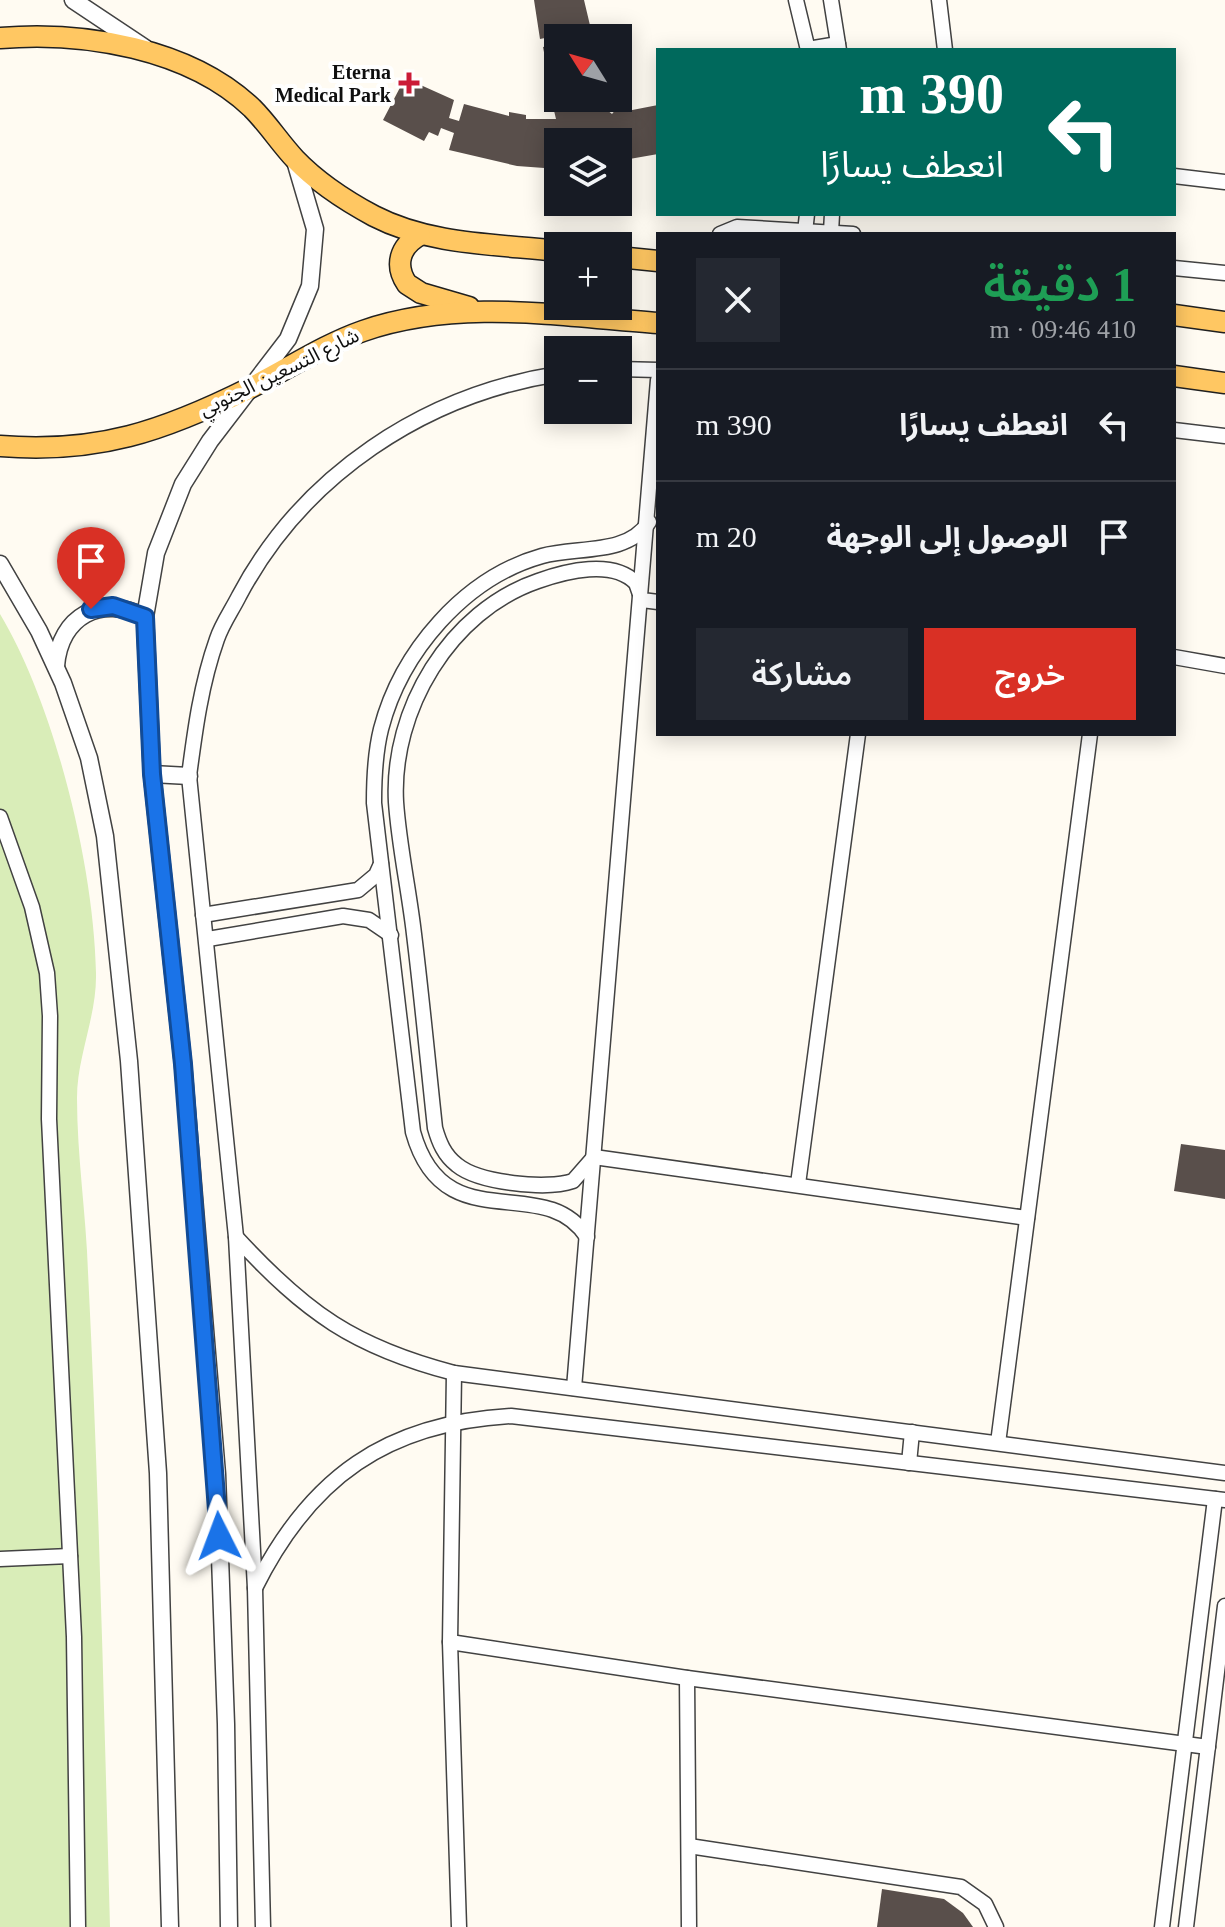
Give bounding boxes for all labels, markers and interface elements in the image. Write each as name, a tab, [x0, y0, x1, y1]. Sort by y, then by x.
north arrow	[544, 24, 632, 112]
map controls	[544, 24, 632, 424]
place label: Eterna Medical Park	[275, 61, 392, 106]
text: 390 m	[859, 63, 1004, 125]
marker: Eterna Medical Park	[398, 72, 420, 94]
icon: left	[1032, 80, 1136, 184]
button: layers	[544, 128, 632, 216]
text: انعطف يسارًا	[820, 145, 1004, 185]
button: +	[544, 232, 632, 320]
button: close	[696, 258, 780, 342]
text: 1 دقيقة	[984, 258, 1136, 311]
text: 410 m · 09:46	[989, 315, 1136, 344]
street label: شارع التسعين الجنوبي	[196, 324, 364, 424]
button: −	[544, 336, 632, 424]
icon: left	[1092, 403, 1136, 447]
text: 390 m	[696, 408, 772, 441]
text: انعطف يسارًا	[899, 408, 1068, 441]
icon: arrive	[1092, 515, 1136, 559]
text: 20 m	[696, 520, 757, 553]
text: الوصول إلى الوجهة	[826, 520, 1068, 553]
pin	[57, 527, 125, 609]
icon: arrive	[69, 539, 113, 583]
button: مشاركة	[696, 628, 908, 720]
button: خروج	[924, 628, 1136, 720]
position arrow	[177, 1494, 261, 1578]

